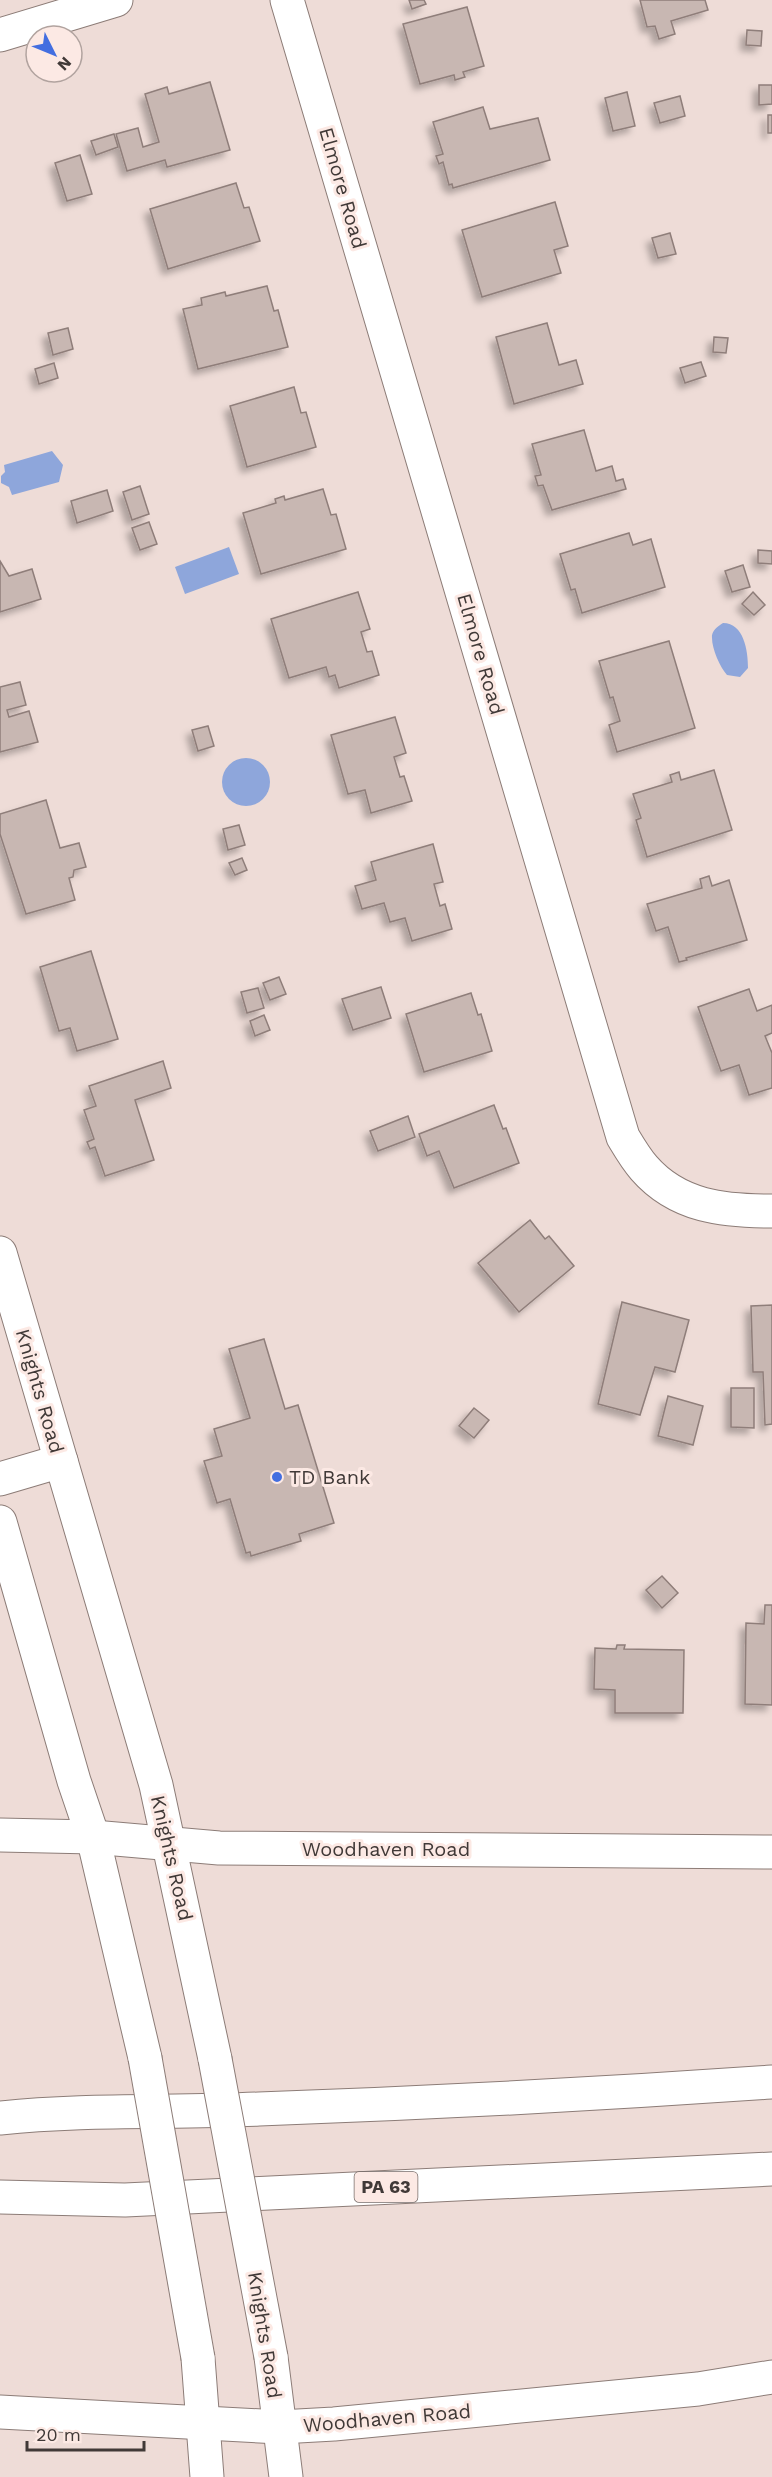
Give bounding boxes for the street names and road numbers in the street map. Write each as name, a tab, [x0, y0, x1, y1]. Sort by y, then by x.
street label: Elmore Road	[314, 125, 372, 251]
street label: Elmore Road	[452, 591, 510, 717]
street label: Knights Road	[11, 1326, 69, 1456]
street label: Knights Road	[146, 1793, 198, 1923]
street label: Woodhaven Road	[302, 1837, 470, 1861]
road number: PA 63	[354, 2172, 418, 2202]
street label: Knights Road	[243, 2270, 287, 2400]
street label: Woodhaven Road	[302, 2399, 472, 2437]

